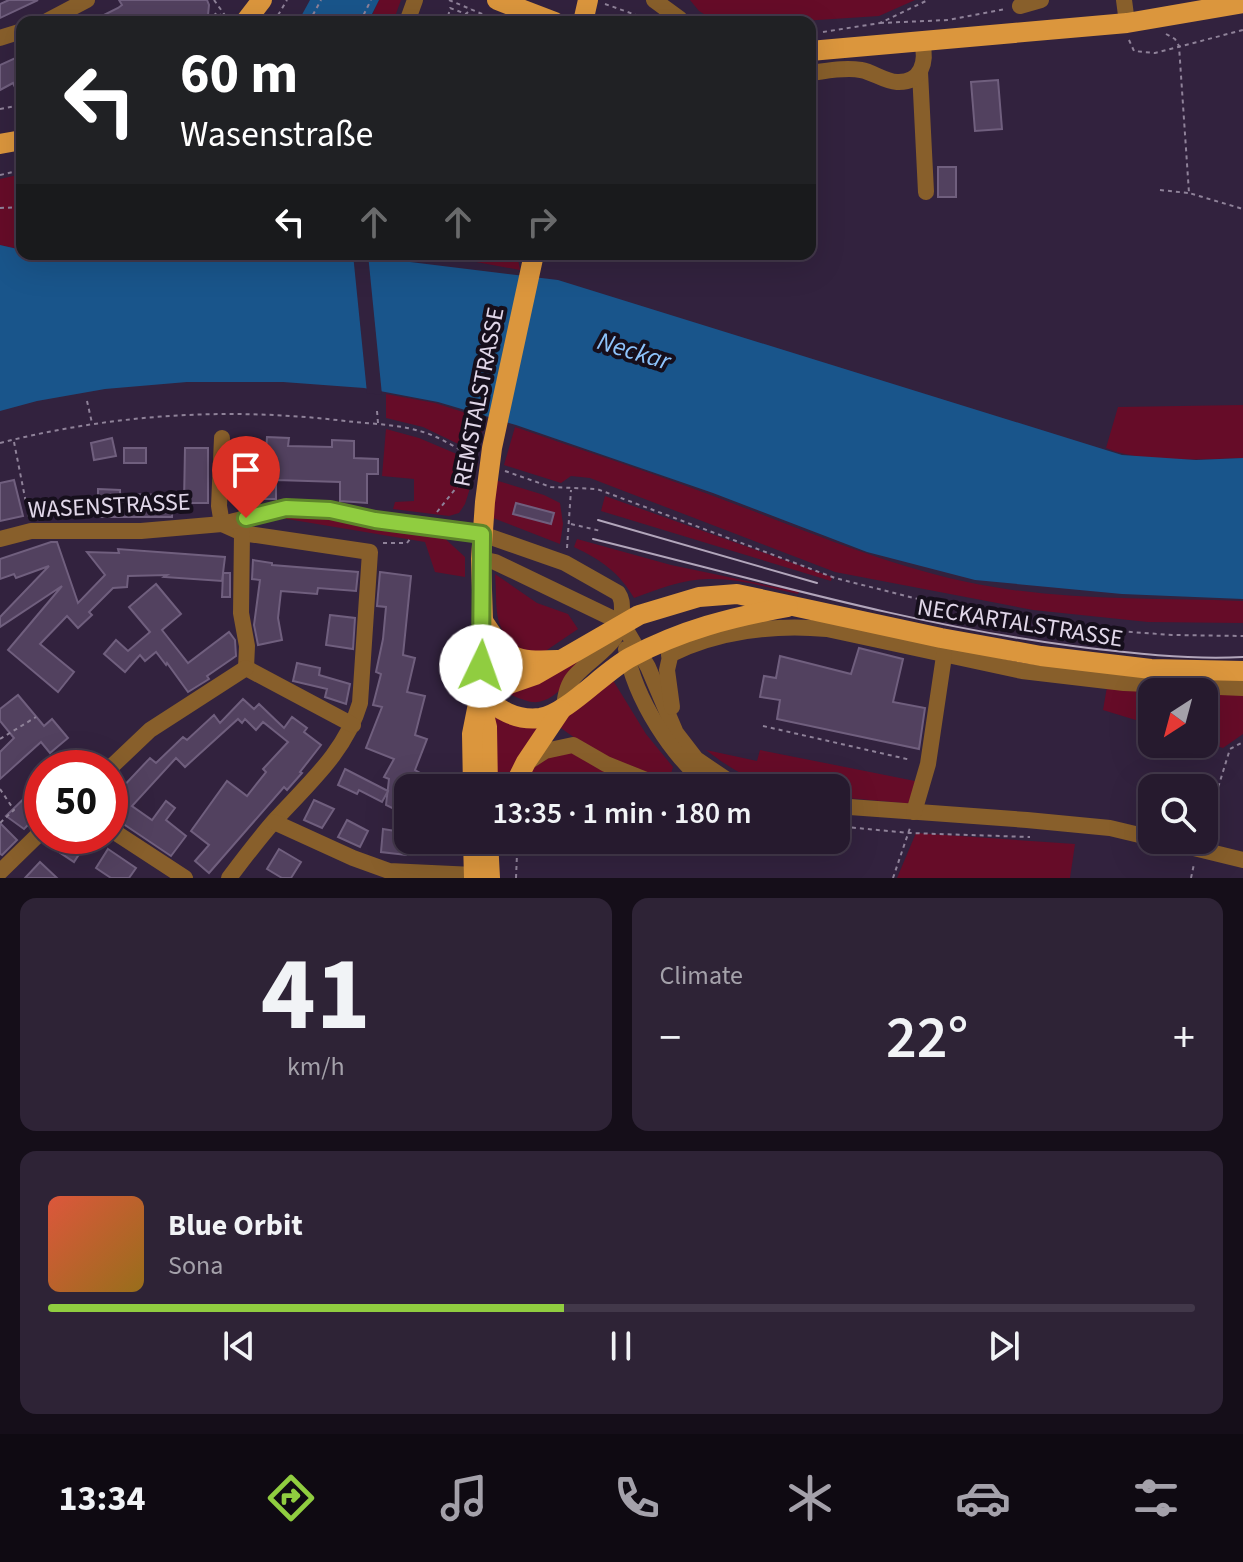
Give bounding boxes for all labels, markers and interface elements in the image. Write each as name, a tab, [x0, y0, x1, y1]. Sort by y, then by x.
text: 60 m	[180, 35, 298, 114]
icon: left	[48, 48, 152, 152]
text: Wasenstraße	[180, 109, 373, 160]
icon: left	[268, 200, 312, 244]
icon: ahead	[352, 200, 396, 244]
icon: ahead	[436, 200, 480, 244]
icon: right	[520, 200, 564, 244]
street label: REMSTALSTRASSE	[444, 304, 514, 490]
water label: Neckar	[593, 322, 676, 380]
pin	[212, 436, 280, 518]
icon: arrive	[224, 448, 268, 492]
street label: WASENSTRASSE	[27, 484, 191, 528]
street label: NECKARTALSTRASSE	[915, 589, 1125, 657]
position arrow	[439, 624, 523, 708]
north arrow	[1138, 678, 1218, 758]
map controls	[1138, 678, 1218, 854]
speed limit sign: 50	[24, 750, 128, 854]
button: search	[1138, 774, 1218, 854]
text: 13:35 · 1 min · 180 m	[492, 792, 752, 835]
text: 41	[261, 922, 371, 1070]
text: Climate	[660, 957, 743, 994]
text: 22°	[886, 996, 968, 1081]
text: −	[660, 1007, 681, 1070]
text: +	[1173, 1007, 1195, 1070]
text: km/h	[287, 1048, 345, 1085]
text: Blue Orbit	[168, 1204, 303, 1247]
text: Sona	[168, 1247, 223, 1284]
icon: previous	[217, 1324, 261, 1368]
icon: pause	[599, 1324, 643, 1368]
icon: next	[982, 1324, 1026, 1368]
icon: directions	[263, 1470, 319, 1526]
icon: music	[436, 1470, 492, 1526]
icon: phone	[609, 1470, 665, 1526]
icon: climate	[782, 1470, 838, 1526]
icon: car	[955, 1470, 1011, 1526]
icon: filters	[1128, 1470, 1184, 1526]
text: 13:34	[59, 1473, 145, 1524]

